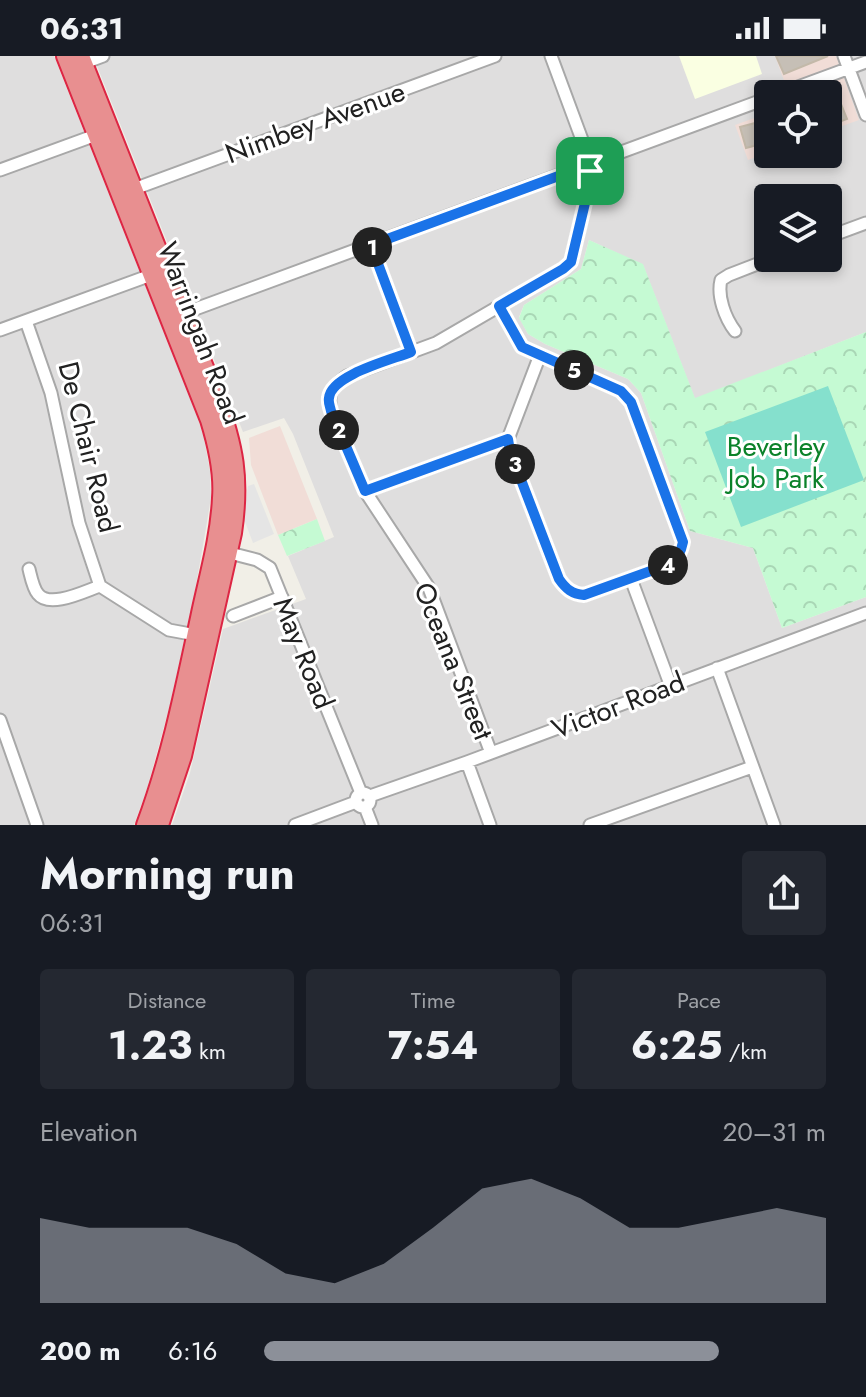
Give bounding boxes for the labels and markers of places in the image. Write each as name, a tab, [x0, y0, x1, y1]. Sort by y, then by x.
pin	[556, 137, 624, 205]
pin: 1	[352, 227, 392, 267]
pin: 5	[554, 350, 594, 390]
pin: 2	[319, 410, 359, 450]
pin: 3	[495, 444, 535, 484]
pin: 4	[648, 545, 688, 585]

